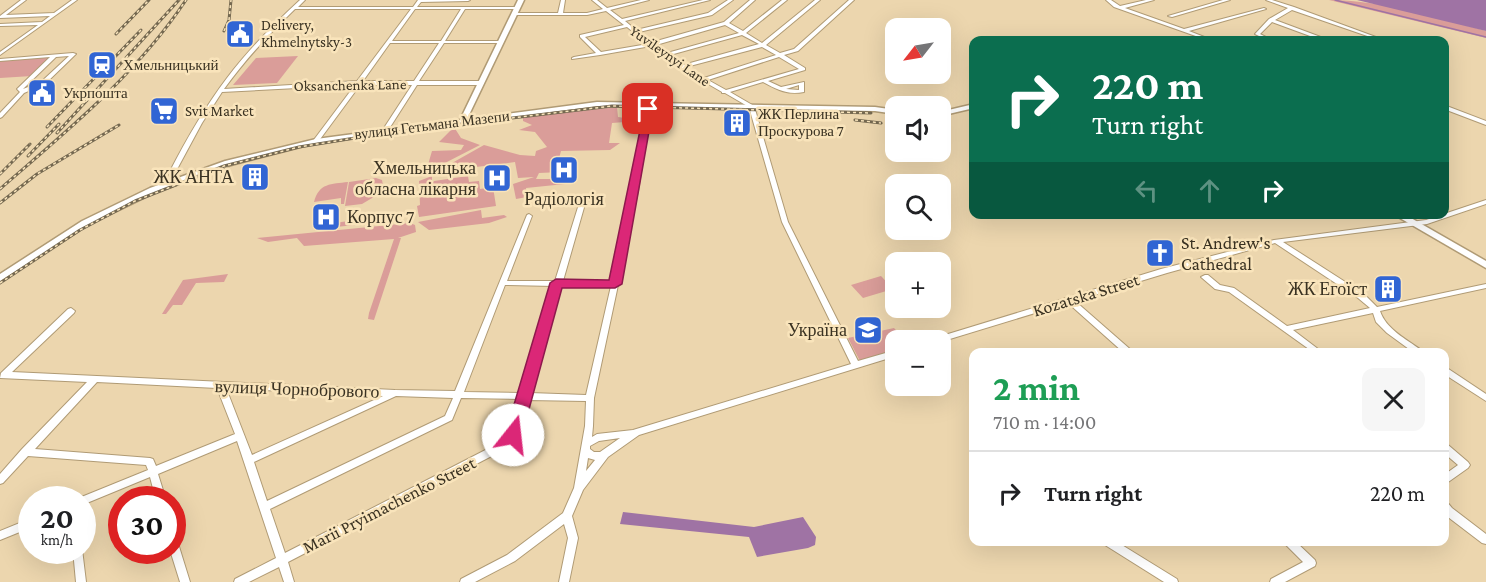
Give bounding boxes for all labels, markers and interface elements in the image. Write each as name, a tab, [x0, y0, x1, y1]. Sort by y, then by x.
place label: Delivery, Khmelnytsky-3	[261, 17, 352, 51]
public building icon: Delivery, Khmelnytsky-3	[224, 18, 256, 50]
north arrow	[885, 18, 951, 84]
map controls	[885, 18, 951, 396]
street label: Yuvileynyi Lane	[626, 22, 714, 91]
station icon: Хмельницький	[86, 49, 118, 81]
place label: Хмельницький	[123, 57, 219, 73]
icon: right	[993, 60, 1071, 138]
text: 220 m	[1092, 61, 1203, 108]
street label: Oksanchenka Lane	[293, 76, 407, 94]
public building icon: Укрпошта	[26, 77, 58, 109]
pin	[622, 83, 673, 134]
place label: Укрпошта	[63, 85, 128, 101]
icon: arrive	[631, 92, 664, 125]
supermarket icon: Svit Market	[148, 95, 180, 127]
button: sound	[885, 96, 951, 162]
place label: Svit Market	[185, 103, 255, 119]
place label: ЖК Перлина Проскурова 7	[758, 106, 844, 139]
building icon: ЖК Перлина Проскурова 7	[721, 107, 753, 139]
street label: вулиця Гетьмана Мазепи	[353, 108, 511, 142]
text: Turn right	[1092, 110, 1203, 140]
hospital icon: Радіологія	[548, 154, 580, 186]
place label: Хмельницька обласна лікарня	[355, 158, 476, 199]
building icon: ЖК АНТА	[239, 161, 271, 193]
hospital icon: Хмельницька обласна лікарня	[481, 162, 513, 194]
place label: ЖК АНТА	[153, 167, 234, 187]
button: search	[885, 174, 951, 240]
icon: left	[1130, 174, 1163, 207]
icon: ahead	[1193, 174, 1226, 207]
icon: right	[1256, 174, 1289, 207]
place label: Радіологія	[524, 189, 604, 209]
hospital icon: Корпус 7	[310, 201, 342, 233]
place label: Корпус 7	[347, 207, 414, 227]
place label: St. Andrew's Cathedral	[1181, 233, 1271, 274]
church icon: St. Andrew's Cathedral	[1144, 237, 1176, 269]
button: +	[885, 252, 951, 318]
street label: Kozatska Street	[1030, 269, 1143, 321]
building icon: ЖК Егоїст	[1372, 273, 1404, 305]
place label: ЖК Егоїст	[1288, 279, 1367, 299]
school or university icon: Україна	[852, 314, 884, 346]
place label: Україна	[787, 320, 847, 340]
button: −	[885, 330, 951, 396]
text: 2 min	[993, 368, 1080, 408]
button: close	[1362, 368, 1425, 431]
street label: вулиця Чорнобрового	[214, 376, 380, 402]
position arrow	[481, 403, 545, 467]
text: 710 m · 14:00	[993, 411, 1096, 433]
street label: Marii Pryimachenko Street	[299, 452, 480, 557]
icon: right	[993, 477, 1026, 510]
text: Turn right	[1044, 481, 1142, 506]
text: 220 m	[1370, 481, 1425, 506]
speed limit sign: 30	[108, 486, 186, 564]
text: 20	[40, 501, 74, 534]
text: km/h	[41, 532, 73, 548]

